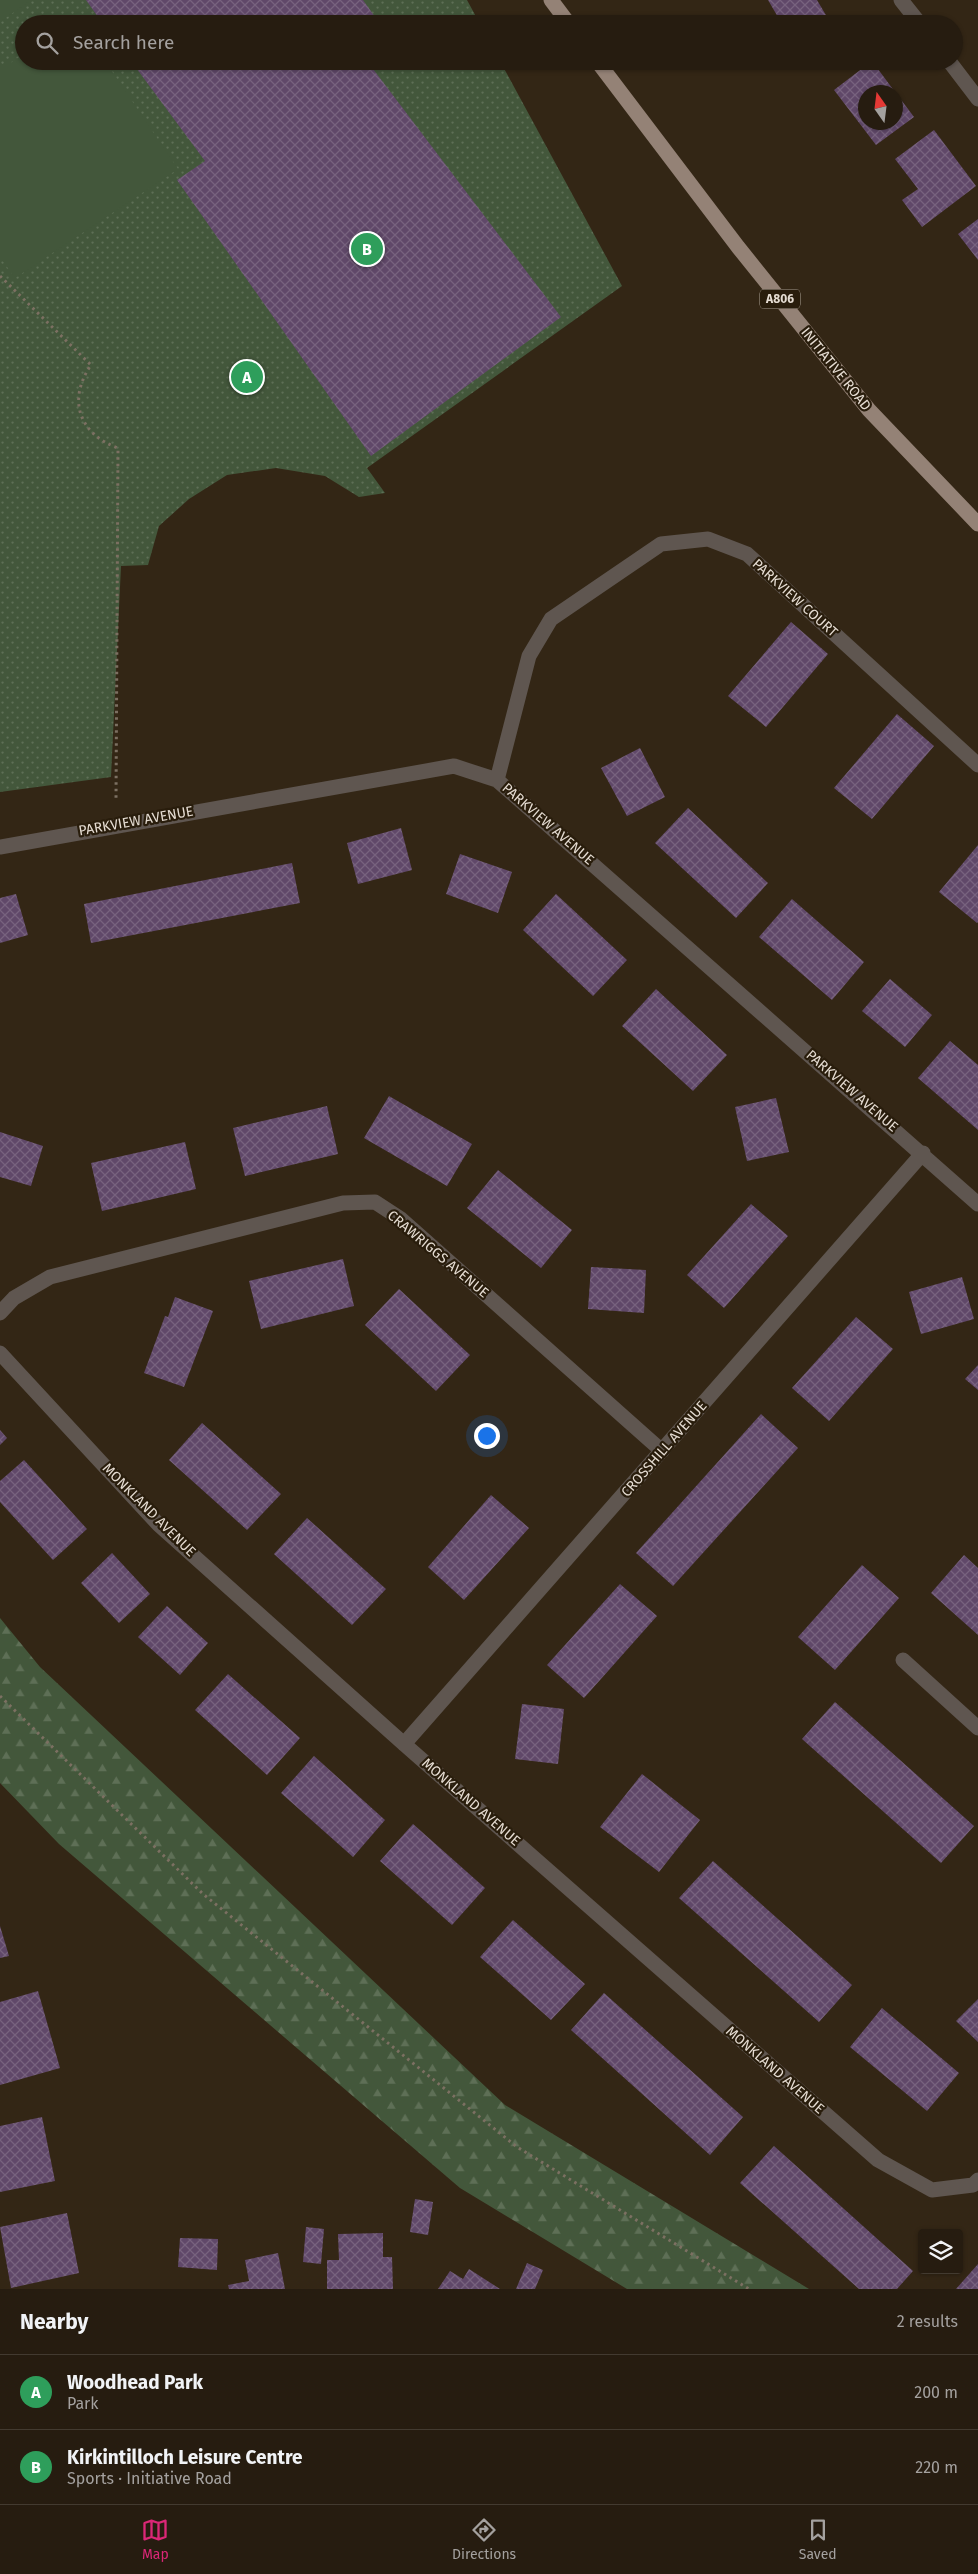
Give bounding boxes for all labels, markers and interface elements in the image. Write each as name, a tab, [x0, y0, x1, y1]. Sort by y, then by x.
search box	[15, 15, 963, 70]
icon: search	[33, 29, 61, 57]
text: Search here	[73, 31, 174, 54]
north arrow	[858, 85, 903, 130]
pin: B	[351, 230, 383, 268]
road number: A806	[760, 290, 800, 308]
street label: INITIATIVE ROAD	[797, 324, 875, 414]
pin: A	[231, 358, 263, 396]
street label: PARKVIEW COURT	[749, 555, 842, 641]
street label: PARKVIEW AVENUE	[499, 779, 597, 869]
street label: PARKVIEW AVENUE	[77, 803, 195, 839]
street label: PARKVIEW AVENUE	[803, 1046, 901, 1136]
street label: CRAWRIGGS AVENUE	[384, 1207, 492, 1301]
street label: CROSSHILL AVENUE	[618, 1397, 710, 1501]
your location	[474, 1423, 500, 1449]
street label: MONKLAND AVENUE	[99, 1460, 199, 1560]
street label: MONKLAND AVENUE	[418, 1755, 524, 1849]
street label: MONKLAND AVENUE	[722, 2023, 828, 2117]
map controls	[918, 2229, 963, 2274]
button: layers	[918, 2229, 963, 2274]
text: Nearby	[20, 2309, 88, 2335]
text: 2 results	[897, 2312, 958, 2331]
text: Woodhead Park	[67, 2371, 203, 2394]
text: A	[31, 2383, 41, 2402]
text: 200 m	[914, 2383, 958, 2402]
text: Park	[67, 2394, 99, 2413]
text: Kirkintilloch Leisure Centre	[67, 2446, 302, 2469]
text: B	[31, 2458, 41, 2477]
text: 220 m	[915, 2458, 958, 2477]
text: Sports · Initiative Road	[67, 2469, 232, 2488]
tab: Map	[141, 2516, 169, 2563]
tab: Directions	[452, 2516, 516, 2563]
tab: Saved	[799, 2516, 837, 2563]

